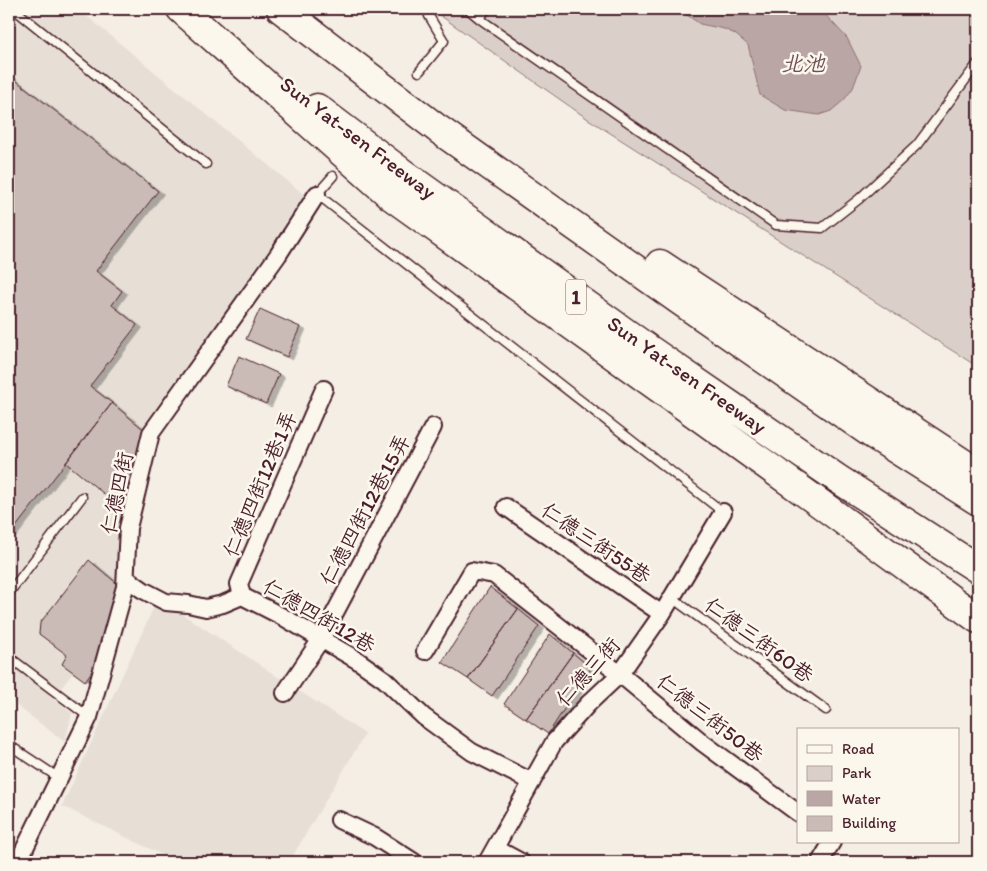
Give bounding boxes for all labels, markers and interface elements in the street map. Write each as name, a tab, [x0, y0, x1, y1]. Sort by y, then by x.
water label: 北池	[781, 50, 826, 77]
street label: Sun Yat-sen Freeway	[276, 71, 441, 204]
road number: 1	[566, 280, 586, 314]
street label: Sun Yat-sen Freeway	[603, 310, 772, 439]
street label: 仁德四街12巷1弄	[217, 407, 302, 561]
street label: 仁德四街12巷15弄	[314, 430, 415, 590]
street label: 仁德四街	[96, 449, 137, 537]
street label: 仁德三街55巷	[537, 497, 656, 588]
street label: 仁德四街12巷	[259, 573, 380, 658]
street label: 仁德三街60巷	[700, 592, 819, 688]
street label: 仁德三街	[550, 632, 625, 711]
street label: 仁德三街50巷	[652, 668, 769, 767]
legend	[797, 728, 960, 844]
text: Road	[842, 740, 875, 758]
text: Park	[842, 764, 872, 782]
text: Water	[842, 790, 881, 808]
text: Building	[842, 814, 896, 832]

